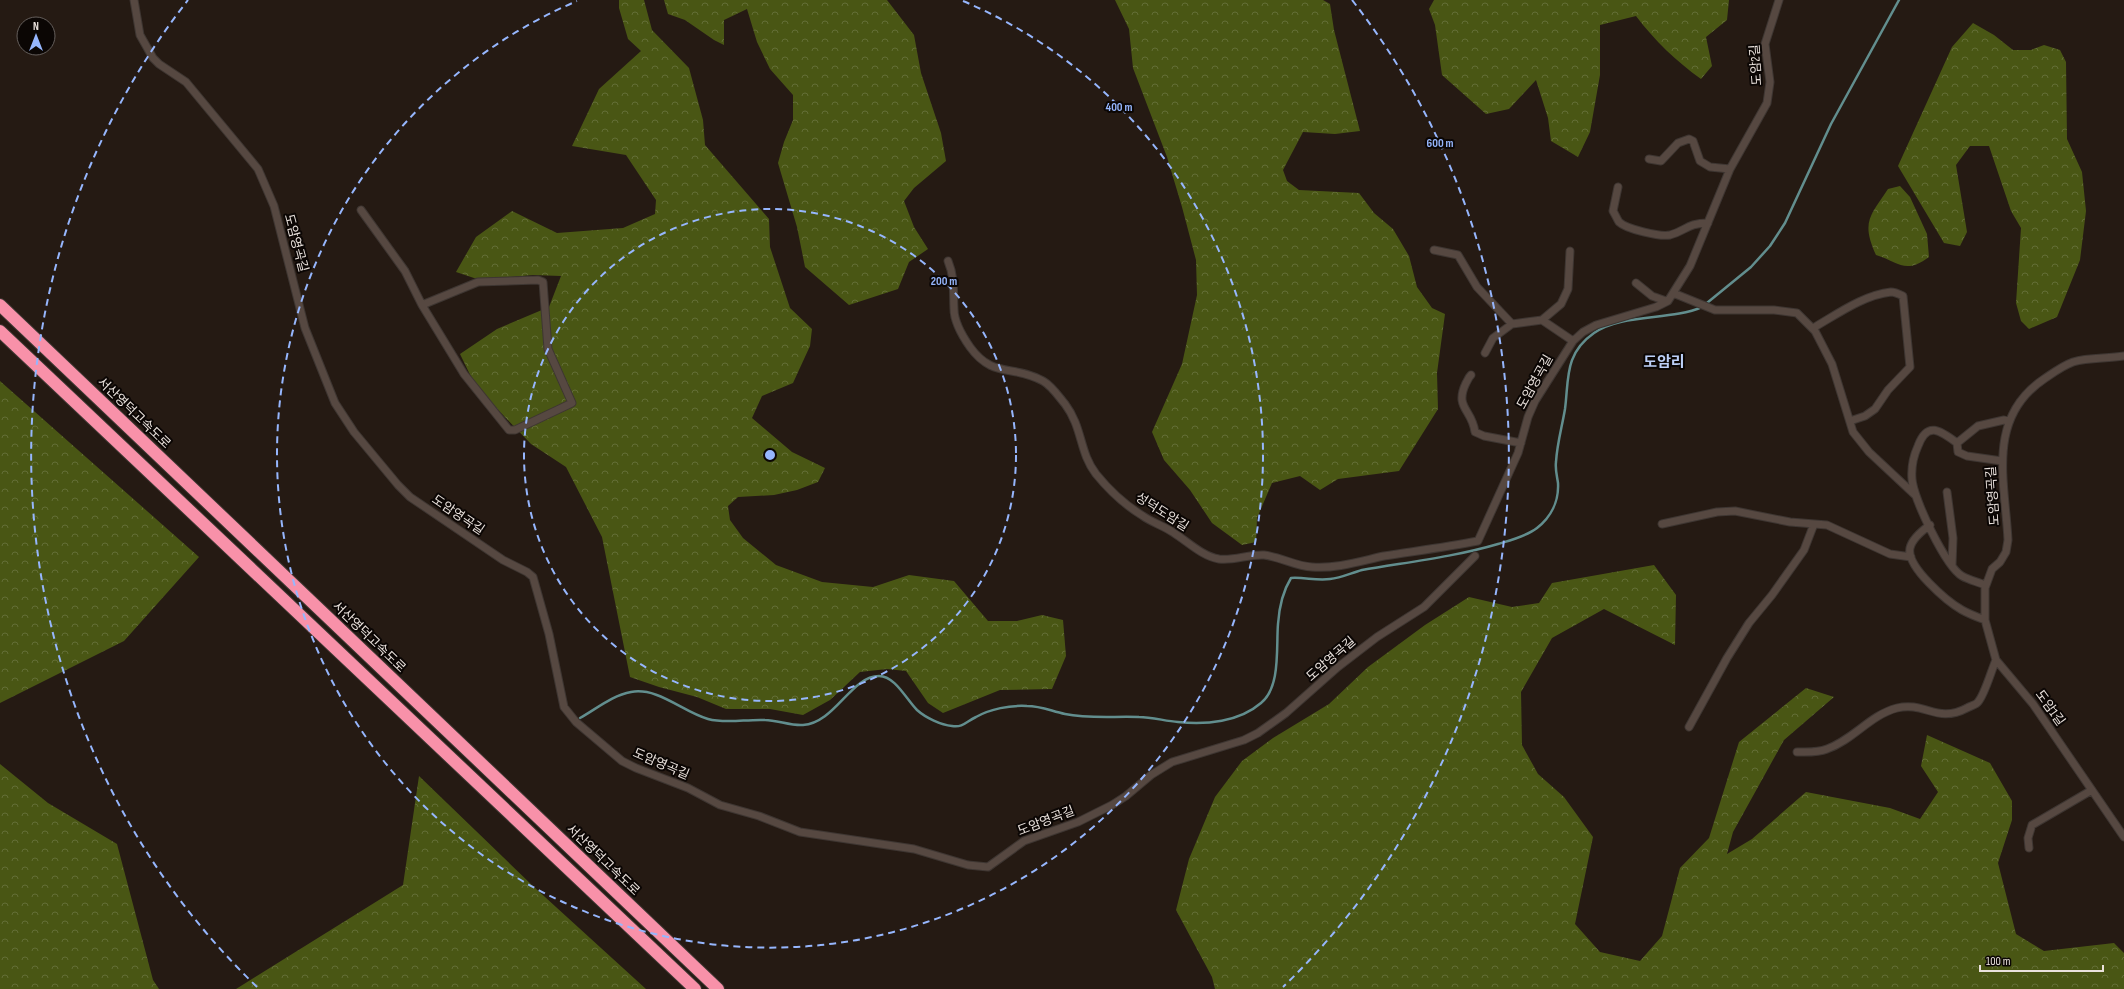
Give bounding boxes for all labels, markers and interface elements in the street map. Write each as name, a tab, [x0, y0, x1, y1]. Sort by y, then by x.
north arrow	[16, 16, 56, 56]
text: N	[33, 20, 39, 33]
street label: 도암2길	[1747, 44, 1765, 86]
text: 400 m	[1106, 100, 1132, 115]
text: 600 m	[1427, 136, 1453, 151]
street label: 도암영곡길	[281, 212, 311, 274]
text: 200 m	[931, 274, 957, 289]
street label: 도암영곡길	[1514, 352, 1556, 412]
district label: 도암리	[1643, 353, 1685, 372]
street label: 서산영덕고속도로	[94, 374, 174, 452]
centre of rings	[763, 448, 777, 462]
street label: 도암영곡길	[1983, 466, 2003, 526]
street label: 성덕도암길	[1132, 489, 1192, 535]
street label: 도암영곡길	[429, 492, 487, 538]
street label: 서산영덕고속도로	[329, 598, 409, 676]
street label: 도암영곡길	[1303, 633, 1359, 685]
street label: 도암1길	[2032, 687, 2068, 729]
street label: 도암영곡길	[630, 745, 692, 783]
street label: 도암영곡길	[1015, 803, 1077, 839]
street label: 서산영덕고속도로	[563, 821, 643, 899]
scale bar	[1980, 947, 2103, 973]
text: 100 m	[1986, 954, 2011, 969]

